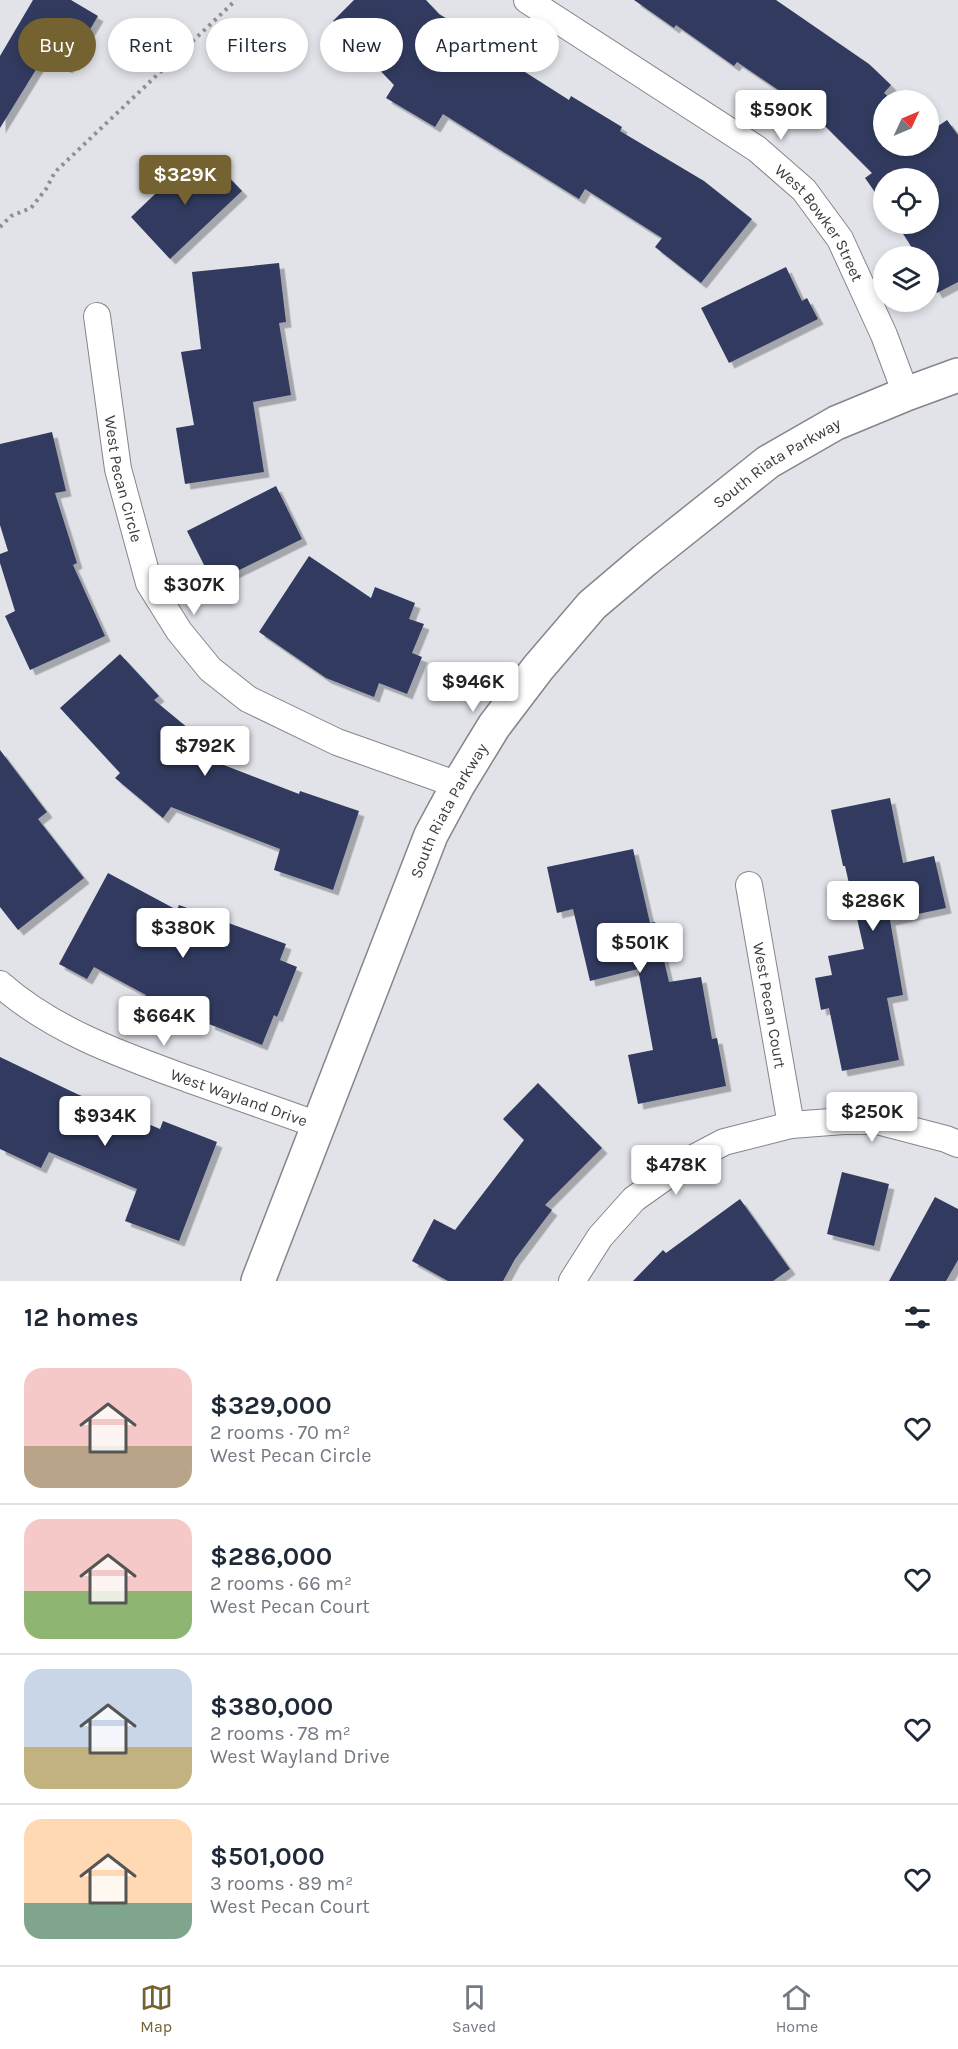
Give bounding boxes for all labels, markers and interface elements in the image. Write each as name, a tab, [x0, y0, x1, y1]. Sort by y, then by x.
chip: Buy	[18, 18, 96, 72]
chip: Rent	[108, 18, 194, 72]
chip: Filters	[206, 18, 308, 72]
chip: New	[320, 18, 403, 72]
chip: Apartment	[415, 18, 559, 72]
pin: $590K	[739, 90, 823, 141]
north arrow	[873, 90, 939, 156]
map controls	[873, 90, 939, 312]
text: $590K	[749, 98, 813, 121]
pin: $329K	[143, 155, 227, 206]
street label: West Bowker Street	[771, 160, 867, 285]
text: $329K	[153, 163, 217, 186]
button: locate	[873, 168, 939, 234]
button: layers	[873, 246, 939, 312]
street label: South Riata Parkway	[709, 413, 844, 512]
street label: West Pecan Circle	[101, 414, 146, 544]
pin: $307K	[152, 565, 236, 616]
text: $307K	[163, 573, 225, 596]
pin: $946K	[431, 662, 515, 713]
text: $946K	[441, 670, 505, 693]
pin: $792K	[163, 726, 247, 777]
text: $792K	[174, 734, 236, 757]
street label: South Riata Parkway	[406, 739, 492, 881]
pin: $286K	[831, 881, 915, 932]
text: $286K	[841, 889, 905, 912]
pin: $380K	[141, 908, 225, 959]
text: $380K	[151, 916, 215, 939]
pin: $501K	[598, 923, 682, 974]
text: $501K	[611, 931, 669, 954]
street label: West Pecan Court	[749, 941, 790, 1070]
pin: $664K	[122, 996, 206, 1047]
text: $664K	[132, 1004, 196, 1027]
street label: West Wayland Drive	[168, 1064, 310, 1131]
pin: $250K	[830, 1092, 914, 1143]
pin: $934K	[63, 1096, 147, 1147]
text: $250K	[840, 1100, 904, 1123]
text: $934K	[73, 1104, 137, 1127]
pin: $478K	[634, 1145, 718, 1196]
text: $478K	[645, 1153, 707, 1176]
icon: filters	[901, 1301, 934, 1334]
text: 12 homes	[24, 1302, 139, 1333]
text: $329,000	[210, 1390, 332, 1421]
icon: home	[72, 1392, 144, 1464]
icon: heart	[901, 1412, 934, 1445]
text: 2 rooms · 70 m²	[210, 1421, 350, 1444]
text: West Pecan Circle	[210, 1444, 371, 1467]
text: $286,000	[210, 1541, 332, 1572]
icon: home	[72, 1543, 144, 1615]
icon: heart	[901, 1563, 934, 1596]
text: 2 rooms · 66 m²	[210, 1572, 352, 1595]
text: West Pecan Court	[210, 1595, 370, 1618]
text: $380,000	[210, 1691, 333, 1722]
icon: home	[72, 1693, 144, 1765]
icon: heart	[901, 1713, 934, 1746]
text: 2 rooms · 78 m²	[210, 1722, 351, 1745]
text: West Wayland Drive	[210, 1745, 390, 1768]
text: $501,000	[210, 1841, 325, 1872]
icon: home	[72, 1843, 144, 1915]
icon: heart	[901, 1863, 934, 1896]
text: 3 rooms · 89 m²	[210, 1872, 353, 1895]
text: West Pecan Court	[210, 1895, 370, 1918]
tab: Map	[140, 1981, 173, 2036]
tab: Saved	[452, 1981, 496, 2036]
tab: Home	[776, 1981, 818, 2036]

